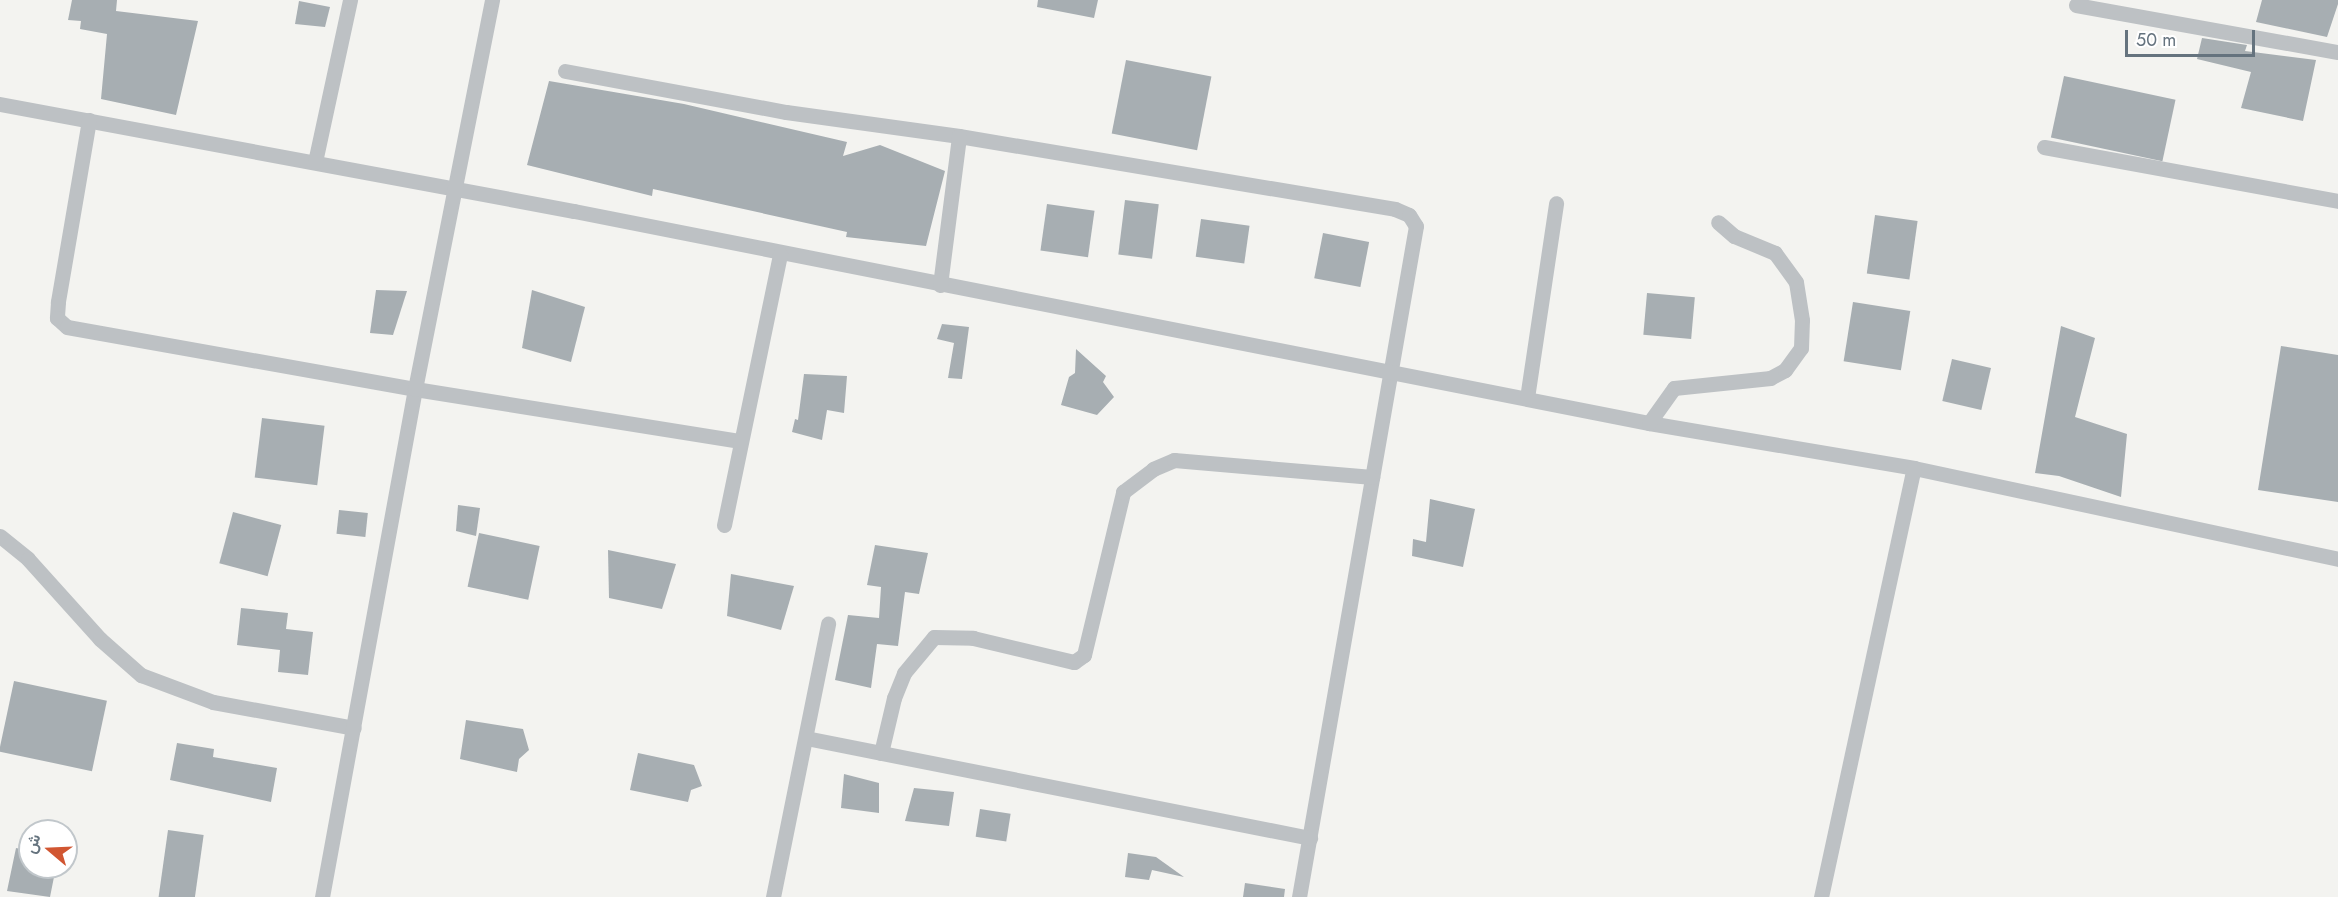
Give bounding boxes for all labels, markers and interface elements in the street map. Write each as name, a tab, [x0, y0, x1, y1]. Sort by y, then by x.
scale bar	[2128, 18, 2258, 56]
text: 50 m	[2136, 27, 2176, 53]
north arrow	[18, 819, 78, 879]
text: ش	[18, 831, 46, 856]

